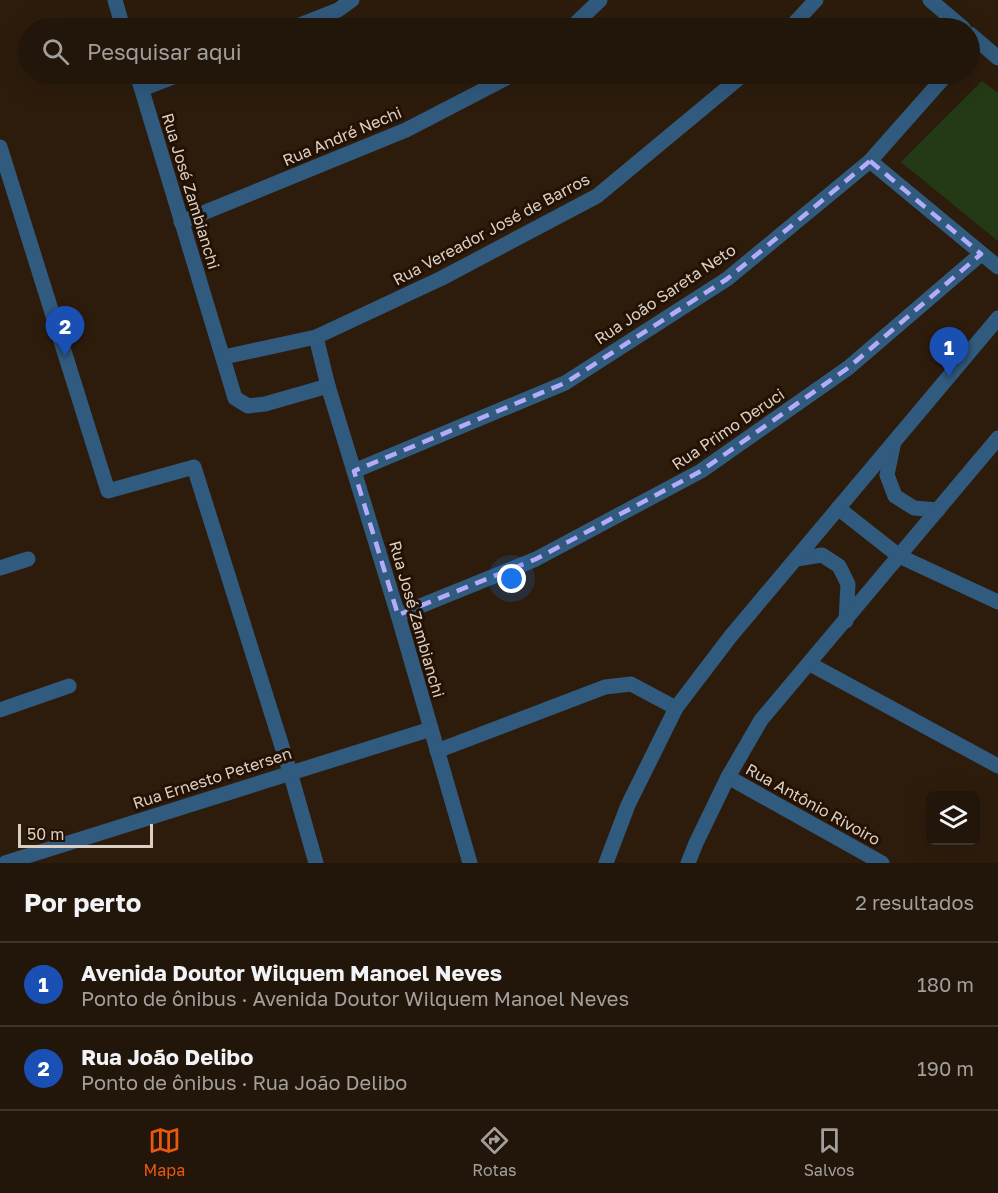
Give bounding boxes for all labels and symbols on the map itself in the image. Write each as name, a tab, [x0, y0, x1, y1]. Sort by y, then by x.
street label: Rua André Nechi	[279, 102, 405, 170]
street label: Rua José Zambianchi	[158, 111, 224, 271]
street label: Rua Vereador José de Barros	[389, 169, 593, 289]
street label: Rua João Sareta Neto	[591, 239, 739, 349]
pin: 2	[46, 306, 84, 356]
pin: 1	[930, 328, 968, 377]
street label: Rua Primo Deruci	[668, 384, 788, 474]
street label: Rua José Zambianchi	[385, 538, 449, 700]
your location	[497, 564, 526, 593]
street label: Rua Ernesto Petersen	[130, 743, 294, 813]
street label: Rua Antônio Rivoiro	[742, 759, 884, 849]
scale bar	[18, 821, 153, 848]

